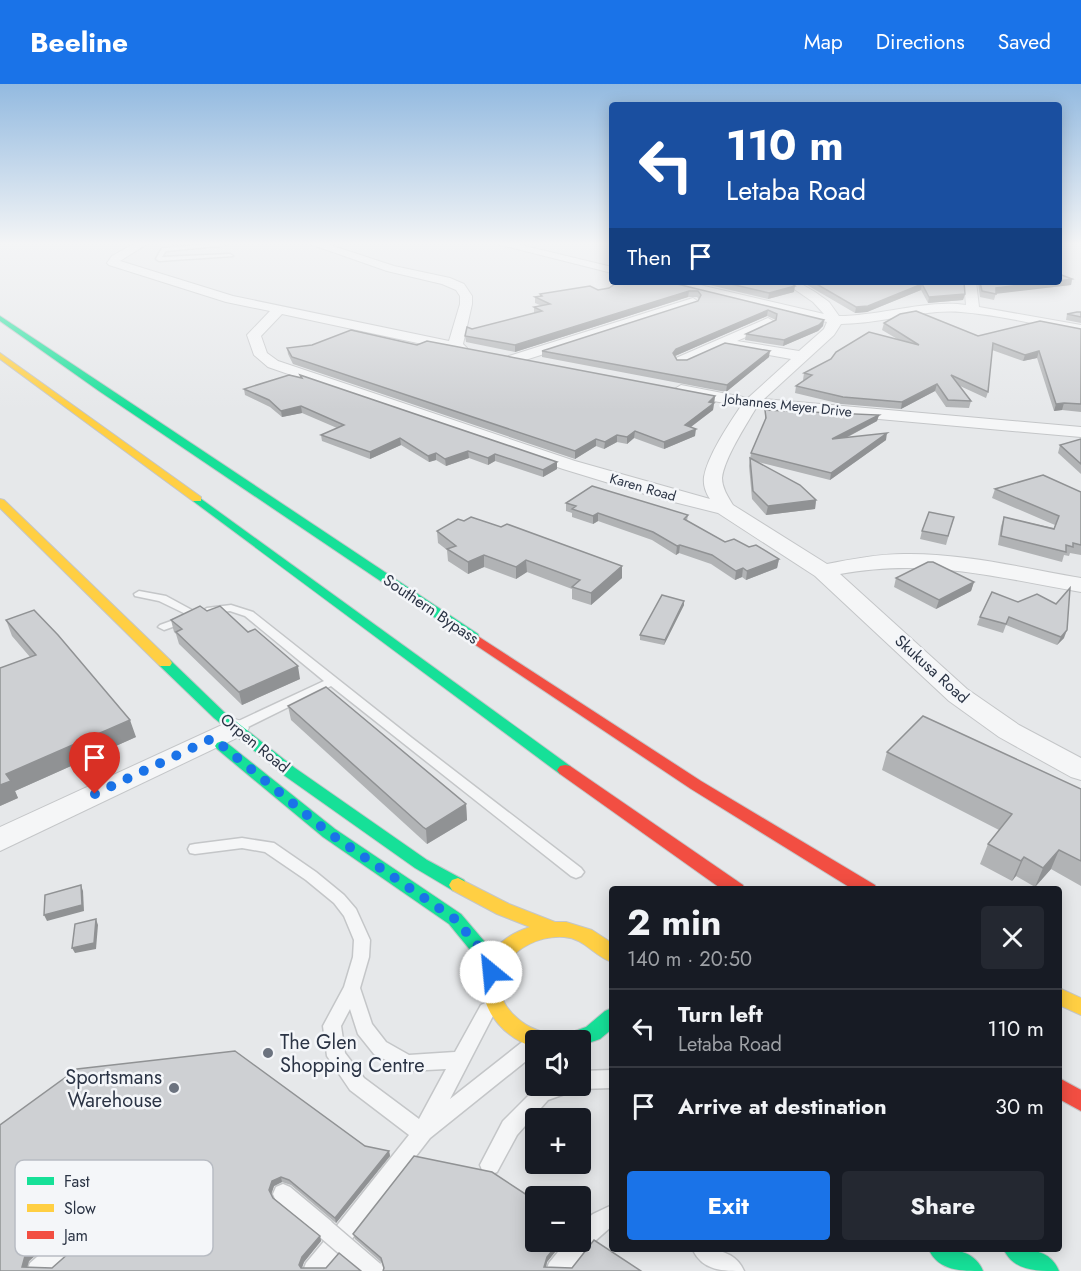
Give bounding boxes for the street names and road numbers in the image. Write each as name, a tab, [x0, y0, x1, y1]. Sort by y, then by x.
street label: Johannes Meyer Drive	[721, 388, 853, 422]
street label: Karen Road	[607, 468, 679, 506]
street label: Southern Bypass	[379, 568, 483, 650]
street label: Skukusa Road	[890, 629, 974, 709]
street label: Orpen Road	[215, 708, 295, 778]

